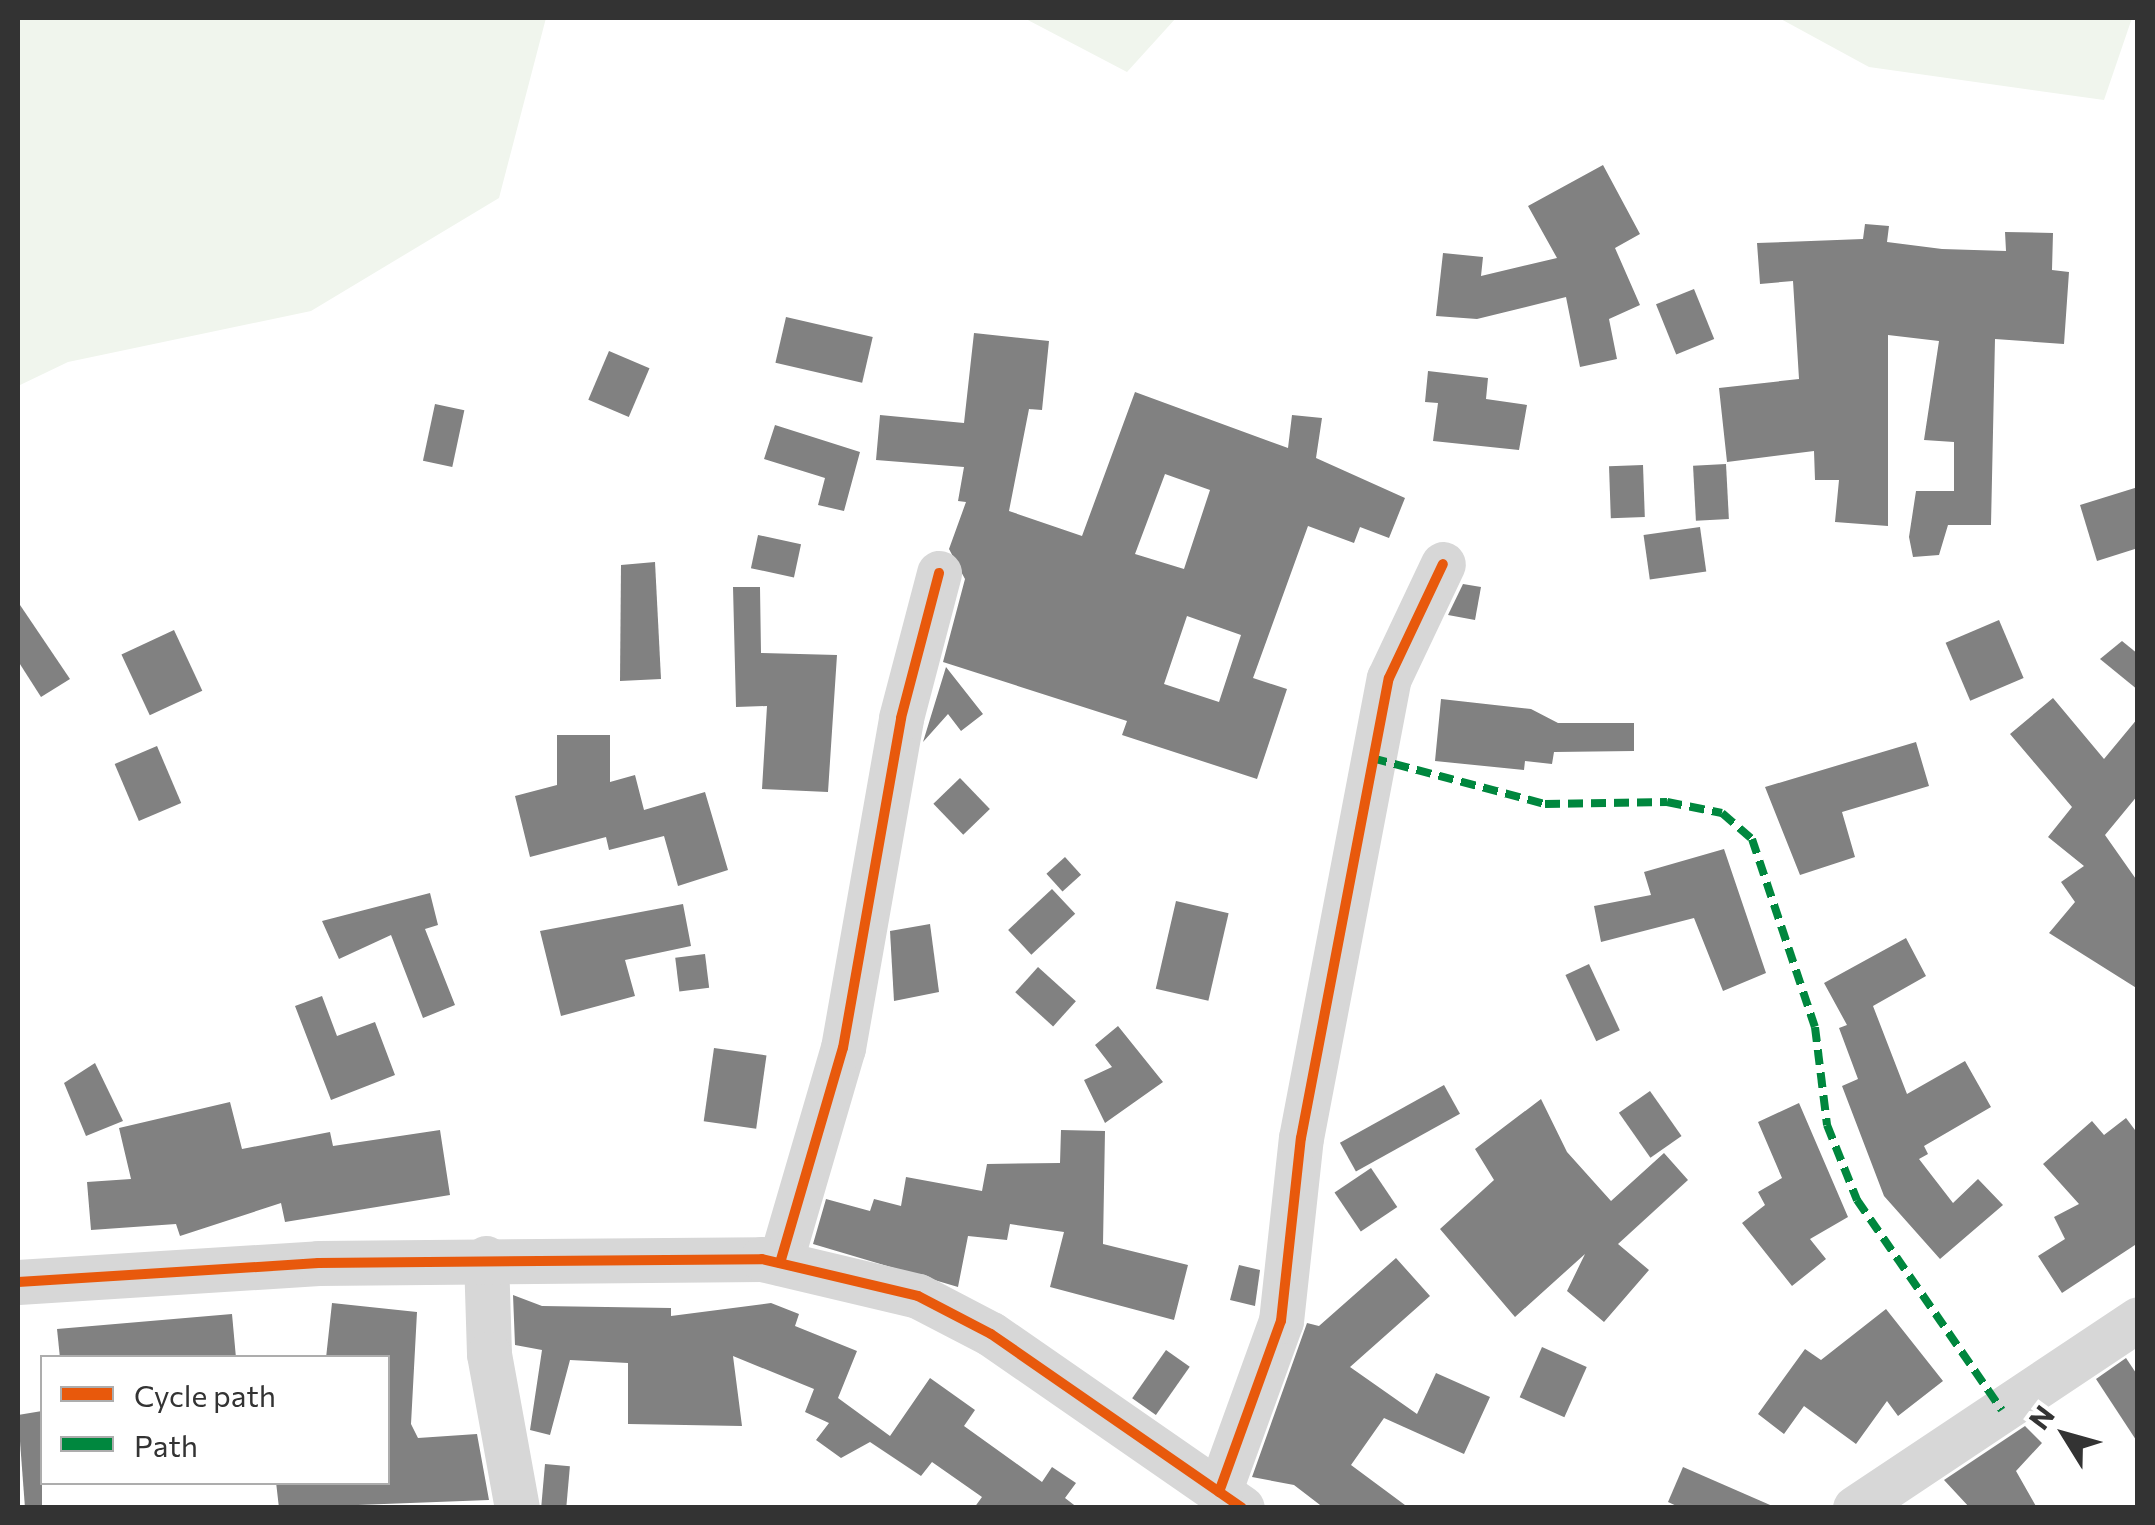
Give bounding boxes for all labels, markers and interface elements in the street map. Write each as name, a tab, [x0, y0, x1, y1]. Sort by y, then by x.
legend	[40, 1355, 390, 1485]
text: Cycle path	[134, 1376, 276, 1413]
north arrow	[2015, 1385, 2115, 1485]
text: N	[2021, 1398, 2061, 1436]
text: Path	[134, 1426, 198, 1463]

